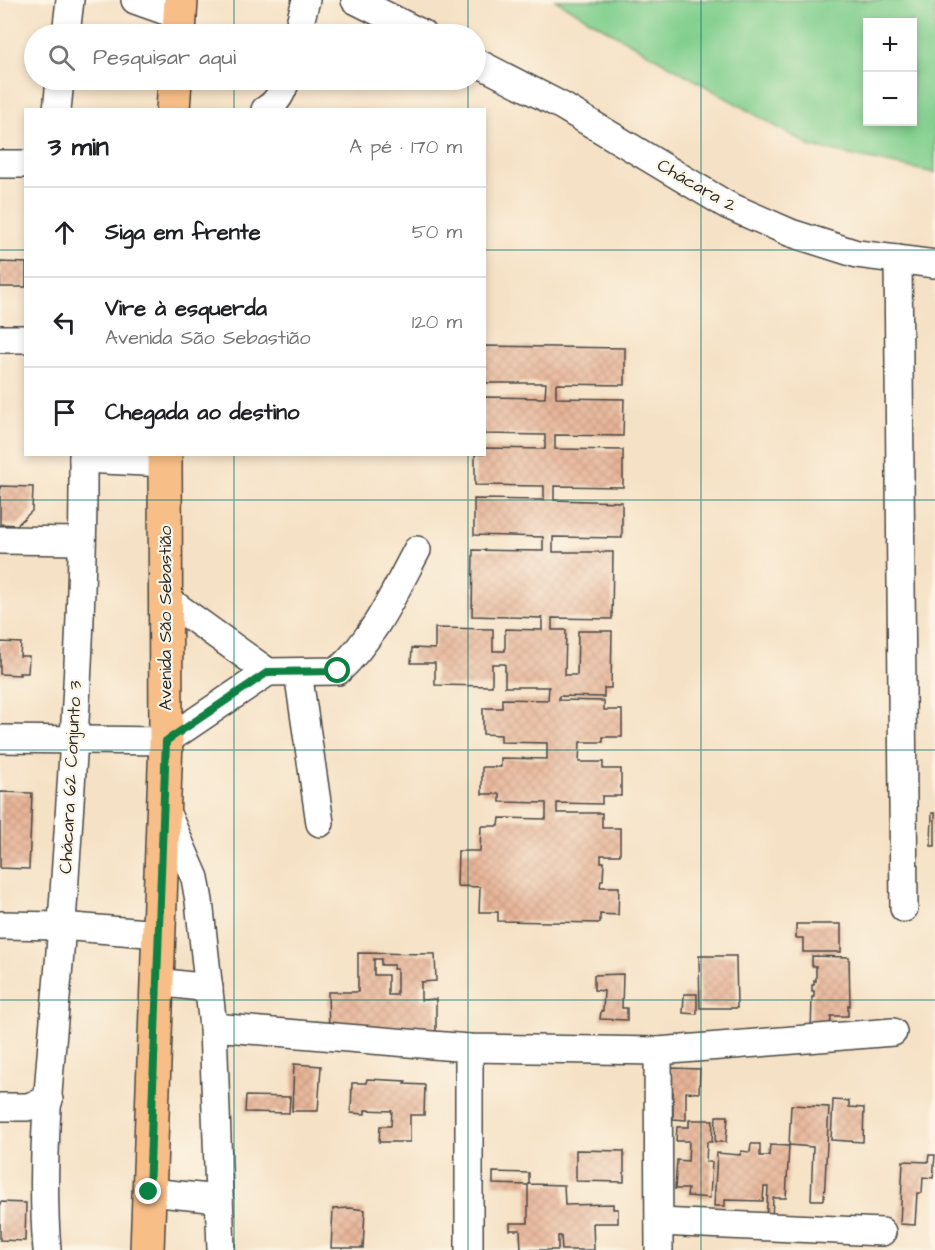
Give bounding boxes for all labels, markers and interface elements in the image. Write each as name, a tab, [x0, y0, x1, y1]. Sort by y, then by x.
map controls	[863, 18, 917, 126]
button: +	[863, 18, 917, 72]
search box	[24, 24, 486, 90]
icon: search	[45, 41, 78, 74]
text: Pesquisar aqui	[93, 42, 236, 73]
button: −	[863, 72, 917, 126]
text: 3 min	[48, 129, 109, 165]
text: A pé · 170 m	[349, 133, 462, 161]
street label: Chácara 2	[652, 153, 742, 219]
icon: ahead	[48, 216, 81, 249]
text: Siga em frente	[105, 217, 261, 248]
text: 50 m	[412, 218, 462, 246]
text: Vire à esquerda	[105, 293, 267, 324]
icon: left	[48, 306, 81, 339]
text: 120 m	[412, 308, 462, 336]
text: Avenida São Sebastião	[105, 324, 310, 352]
icon: arrive	[48, 396, 81, 429]
text: Chegada ao destino	[105, 397, 299, 428]
street label: Avenida São Sebastião	[153, 526, 178, 710]
route start	[324, 657, 350, 683]
street label: Chácara 62 Conjunto 3	[53, 680, 88, 874]
route end	[135, 1178, 161, 1204]

